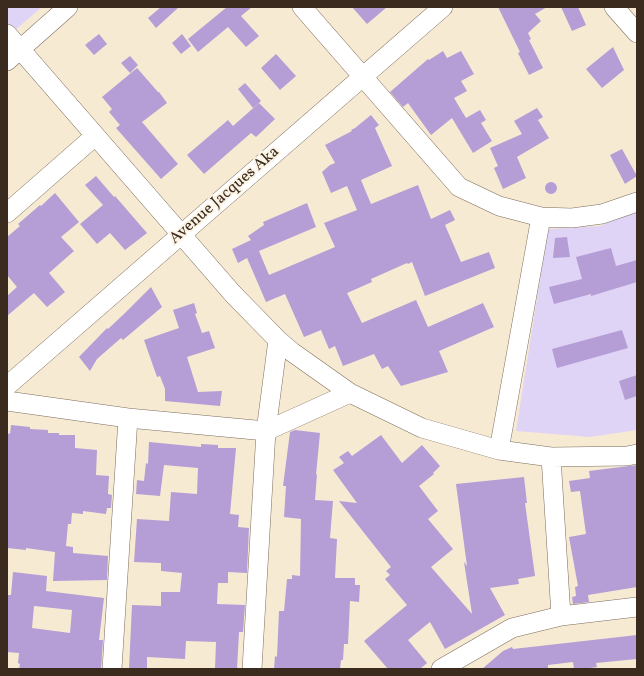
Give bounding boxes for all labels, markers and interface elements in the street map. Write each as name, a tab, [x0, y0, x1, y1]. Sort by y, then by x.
street label: Avenue Jacques Aka	[166, 143, 284, 249]

